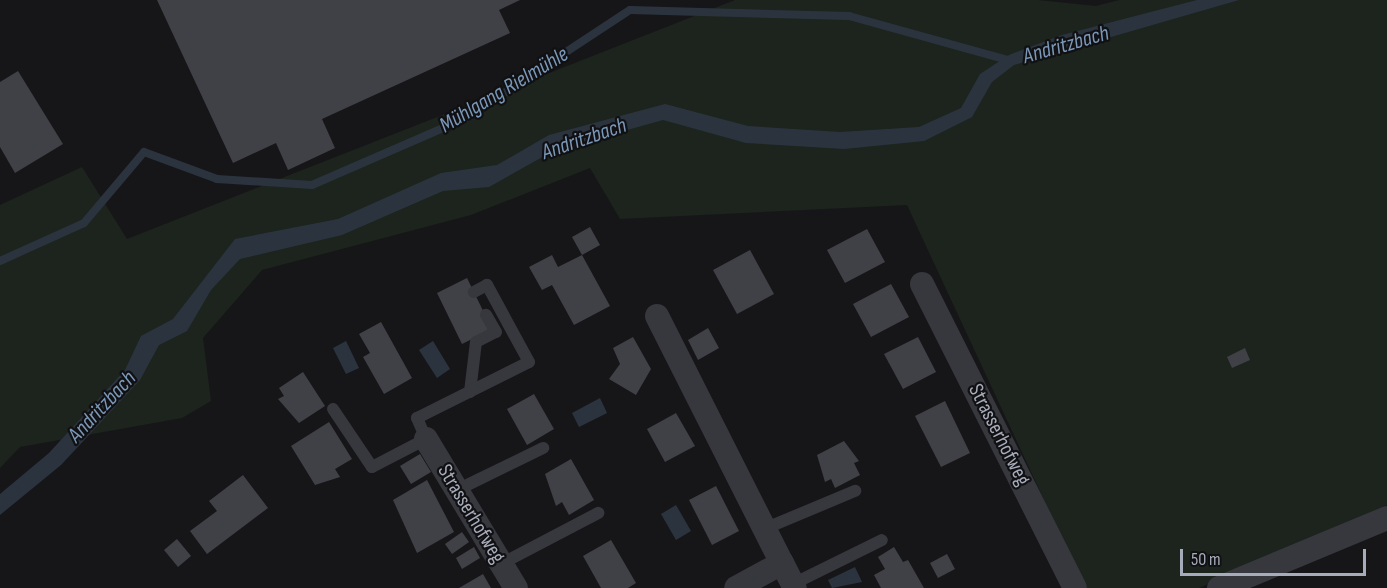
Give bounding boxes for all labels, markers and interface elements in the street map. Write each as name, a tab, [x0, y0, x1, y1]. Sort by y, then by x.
water label: Andritzbach	[1020, 20, 1112, 70]
water label: Mühlgang Rielmühle	[435, 41, 573, 139]
water label: Andritzbach	[538, 112, 630, 166]
water label: Andritzbach	[62, 366, 142, 448]
street label: Strasserhofweg	[963, 380, 1035, 490]
street label: Strasserhofweg	[432, 460, 510, 568]
scale bar	[1183, 537, 1369, 575]
text: 50 m	[1191, 549, 1221, 570]

